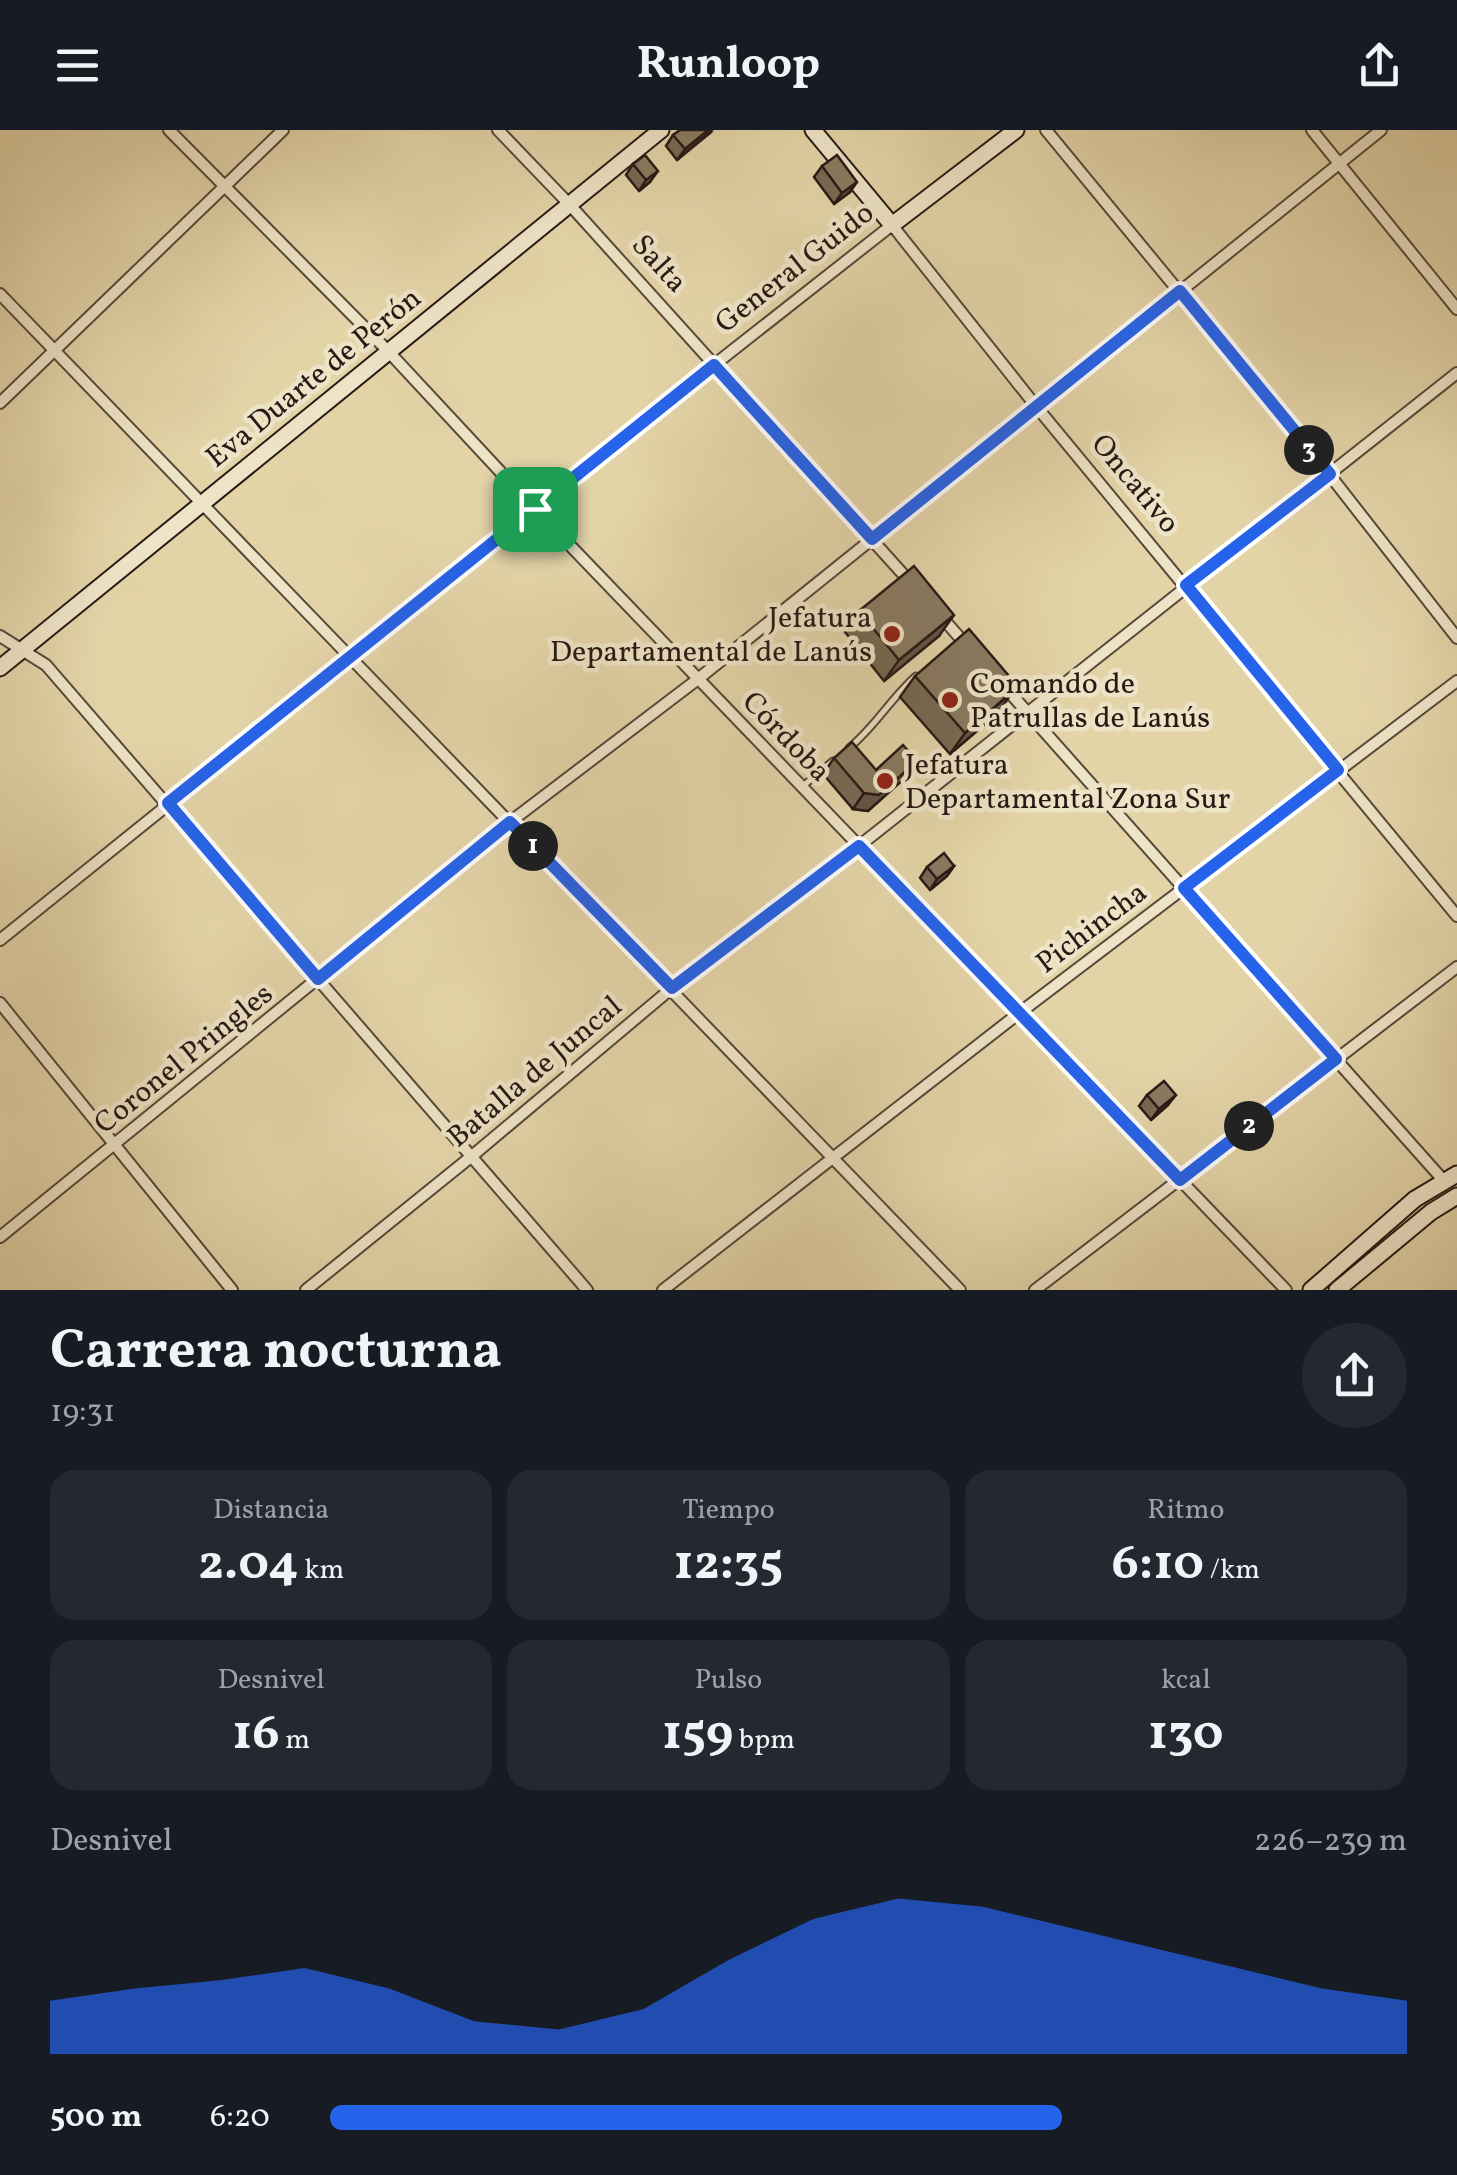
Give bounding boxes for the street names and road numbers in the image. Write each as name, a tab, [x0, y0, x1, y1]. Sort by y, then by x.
street label: General Guido	[707, 193, 884, 344]
street label: Salta	[621, 226, 696, 303]
street label: Eva Duarte de Perón	[198, 278, 431, 479]
street label: Oncativo	[1080, 425, 1189, 543]
street label: Córdoba	[732, 682, 840, 792]
street label: Pichincha	[1028, 873, 1157, 984]
street label: Coronel Pringles	[86, 974, 283, 1145]
street label: Batalla de Juncal	[439, 987, 632, 1158]

